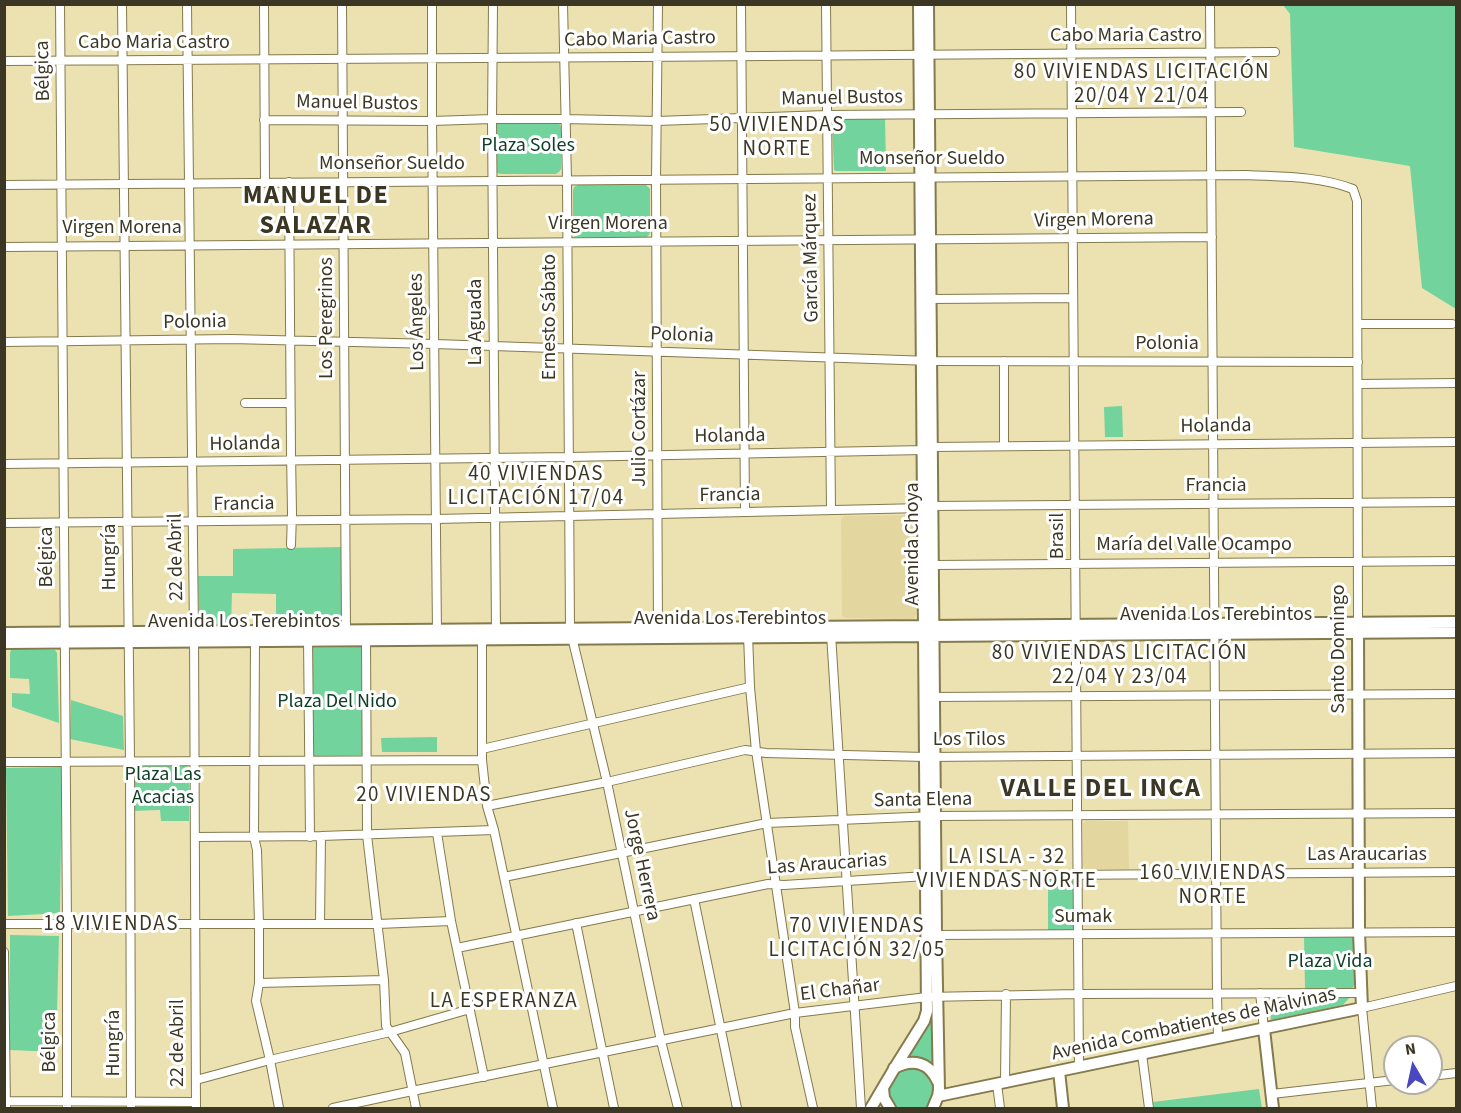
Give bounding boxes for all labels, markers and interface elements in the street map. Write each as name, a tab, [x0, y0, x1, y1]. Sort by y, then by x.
street label: Cabo Maria Castro	[1050, 25, 1202, 49]
street label: Cabo Maria Castro	[564, 27, 716, 53]
street label: Cabo Maria Castro	[78, 32, 230, 56]
street label: Bélgica	[31, 40, 57, 102]
district label: 80 VIVIENDAS LICITACIÓN 20/04 Y 21/04	[1014, 60, 1270, 110]
street label: Manuel Bustos	[781, 86, 903, 112]
street label: Manuel Bustos	[296, 91, 418, 117]
district label: 50 VIVIENDAS NORTE	[709, 113, 845, 163]
park label: Plaza Soles	[481, 135, 575, 159]
street label: Monseñor Sueldo	[859, 148, 1005, 172]
street label: Monseñor Sueldo	[319, 153, 465, 177]
district label: MANUEL DE SALAZAR	[243, 181, 389, 243]
street label: García Márquez	[799, 193, 825, 323]
street label: Virgen Morena	[1034, 208, 1154, 234]
street label: Virgen Morena	[548, 213, 668, 237]
street label: Virgen Morena	[62, 217, 182, 241]
street label: Ernesto Sábato	[539, 254, 563, 380]
street label: Los Peregrinos	[316, 257, 340, 379]
street label: Los Ángeles	[405, 273, 431, 371]
street label: La Aguada	[465, 279, 489, 365]
street label: Polonia	[163, 310, 227, 336]
street label: Polonia	[650, 323, 714, 349]
street label: Polonia	[1135, 333, 1199, 357]
street label: Julio Cortázar	[629, 371, 653, 487]
street label: Holanda	[1180, 414, 1252, 440]
street label: Holanda	[694, 424, 766, 450]
street label: Holanda	[209, 432, 281, 458]
district label: 40 VIVIENDAS LICITACIÓN 17/04	[447, 462, 625, 512]
street label: Francia	[1185, 475, 1247, 499]
street label: Avenida Choya	[902, 482, 926, 606]
street label: Francia	[699, 483, 761, 509]
street label: Francia	[213, 492, 275, 518]
street label: 22 de Abril	[164, 513, 190, 601]
street label: Brasil	[1047, 513, 1071, 559]
street label: Hungría	[99, 524, 123, 590]
street label: Bélgica	[36, 527, 60, 587]
street label: María del Valle Ocampo	[1096, 534, 1292, 558]
street label: Santo Domingo	[1328, 584, 1352, 714]
street label: Avenida Los Terebintos	[1120, 604, 1312, 628]
street label: Avenida Los Terebintos	[634, 608, 826, 632]
street label: Avenida Los Terebintos	[148, 611, 340, 635]
district label: 80 VIVIENDAS LICITACIÓN 22/04 Y 23/04	[992, 641, 1248, 691]
park label: Plaza Del Nido	[277, 691, 397, 715]
street label: Los Tilos	[933, 729, 1005, 753]
park label: Plaza Las Acacias	[125, 764, 201, 811]
district label: VALLE DEL INCA	[1001, 774, 1201, 806]
district label: 20 VIVIENDAS	[356, 783, 492, 809]
street label: Santa Elena	[873, 788, 973, 814]
street label: Jorge Herrera	[617, 807, 665, 923]
street label: Las Araucarias	[1307, 844, 1427, 868]
district label: LA ISLA - 32 VIVIENDAS NORTE	[917, 845, 1097, 895]
street label: Las Araucarias	[766, 849, 888, 881]
district label: 160 VIVIENDAS NORTE	[1139, 861, 1287, 911]
street label: Sumak	[1054, 906, 1112, 930]
district label: 18 VIVIENDAS	[43, 912, 179, 938]
district label: 70 VIVIENDAS LICITACIÓN 32/05	[768, 914, 946, 964]
park label: Plaza Vida	[1287, 951, 1373, 975]
street label: El Chañar	[799, 974, 881, 1008]
street label: Avenida Combatientes de Malvinas	[1050, 983, 1338, 1067]
district label: LA ESPERANZA	[430, 989, 578, 1015]
street label: 22 de Abril	[167, 999, 191, 1087]
street label: Hungría	[103, 1010, 127, 1076]
street label: Bélgica	[39, 1012, 63, 1072]
north arrow	[1383, 1035, 1443, 1095]
text: N	[1404, 1038, 1417, 1061]

